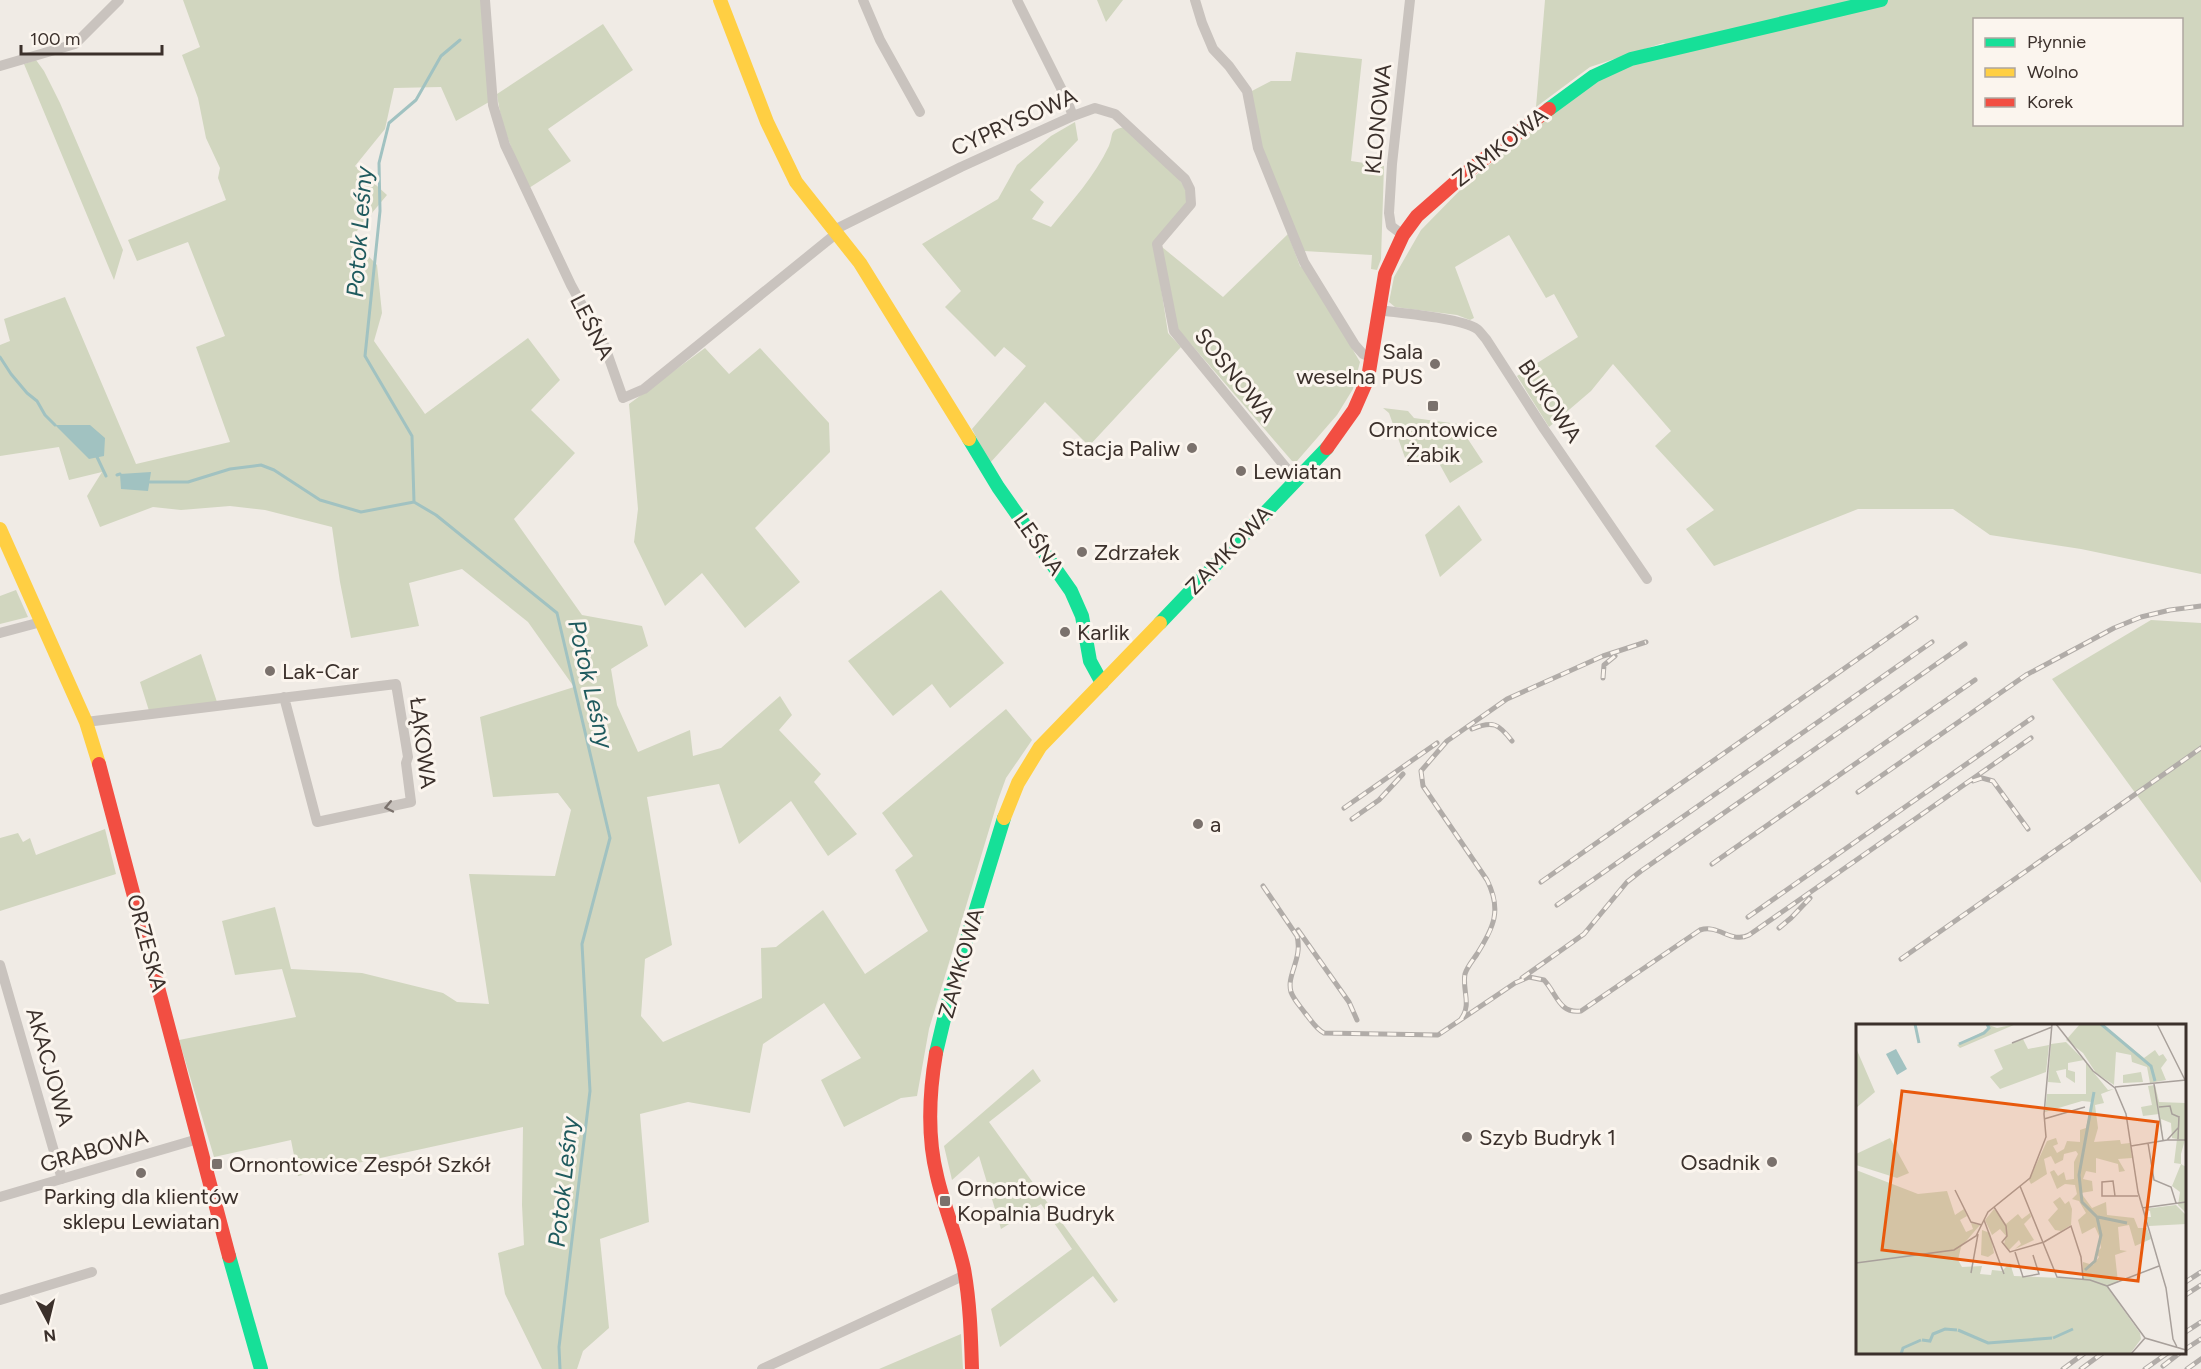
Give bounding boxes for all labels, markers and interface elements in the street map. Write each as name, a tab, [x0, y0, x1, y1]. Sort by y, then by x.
scale bar	[21, 18, 162, 56]
legend	[1973, 18, 2183, 126]
text: 100 m	[30, 28, 80, 50]
text: Płynnie	[2027, 31, 2086, 53]
text: Wolno	[2027, 61, 2078, 83]
street label: KLONOWA	[1359, 62, 1397, 175]
street label: CYPRYSOWA	[947, 82, 1081, 162]
text: Korek	[2027, 91, 2073, 113]
street label: ZAMKOWA	[1447, 101, 1553, 192]
water label: Potok Leśny	[340, 164, 378, 298]
street label: LEŚNA	[564, 290, 620, 364]
street label: SOSNOWA	[1189, 322, 1281, 428]
place label: Sala weselna PUS	[1296, 338, 1423, 390]
street label: BUKOWA	[1512, 354, 1588, 448]
marker: Sala weselna PUS	[1428, 357, 1442, 371]
marker: Ornontowice Żabik	[1426, 399, 1440, 413]
place label: Ornontowice Żabik	[1369, 416, 1497, 468]
place label: Stacja Paliw	[1062, 435, 1181, 462]
marker: Stacja Paliw	[1185, 441, 1199, 455]
place label: Lewiatan	[1253, 458, 1342, 485]
marker: Lewiatan	[1234, 464, 1248, 478]
street label: ZAMKOWA	[1180, 500, 1278, 600]
street label: LEŚNA	[1008, 508, 1070, 580]
place label: Zdrzałek	[1094, 539, 1180, 566]
marker: Zdrzałek	[1075, 545, 1089, 559]
water label: Potok Leśny	[562, 617, 620, 752]
place label: Karlik	[1077, 619, 1130, 646]
marker: Karlik	[1058, 625, 1072, 639]
place label: Lak-Car	[282, 658, 360, 685]
marker: Lak-Car	[263, 664, 277, 678]
street label: ŁĄKOWA	[404, 696, 442, 790]
one-way arrow	[384, 800, 394, 813]
place label: a	[1210, 811, 1221, 838]
marker: a	[1191, 817, 1205, 831]
street label: ORZESKA	[121, 891, 173, 995]
street label: ZAMKOWA	[932, 905, 990, 1021]
street label: AKACJOWA	[20, 1005, 80, 1129]
inset map	[1856, 1024, 2186, 1354]
water label: Potok Leśny	[542, 1114, 584, 1249]
street label: GRABOWA	[37, 1122, 151, 1178]
place label: Szyb Budryk 1	[1479, 1124, 1616, 1151]
marker: Szyb Budryk 1	[1460, 1130, 1474, 1144]
place label: Osadnik	[1681, 1149, 1760, 1176]
place label: Ornontowice Zespół Szkół	[229, 1151, 491, 1178]
marker: Osadnik	[1765, 1155, 1779, 1169]
marker: Ornontowice Zespół Szkół	[210, 1157, 224, 1171]
marker: Parking dla klientów sklepu Lewiatan	[134, 1166, 148, 1180]
place label: Ornontowice Kopalnia Budryk	[957, 1175, 1115, 1227]
place label: Parking dla klientów sklepu Lewiatan	[44, 1183, 239, 1235]
marker: Ornontowice Kopalnia Budryk	[938, 1194, 952, 1208]
north arrow	[18, 1291, 78, 1351]
text: N	[42, 1325, 57, 1346]

